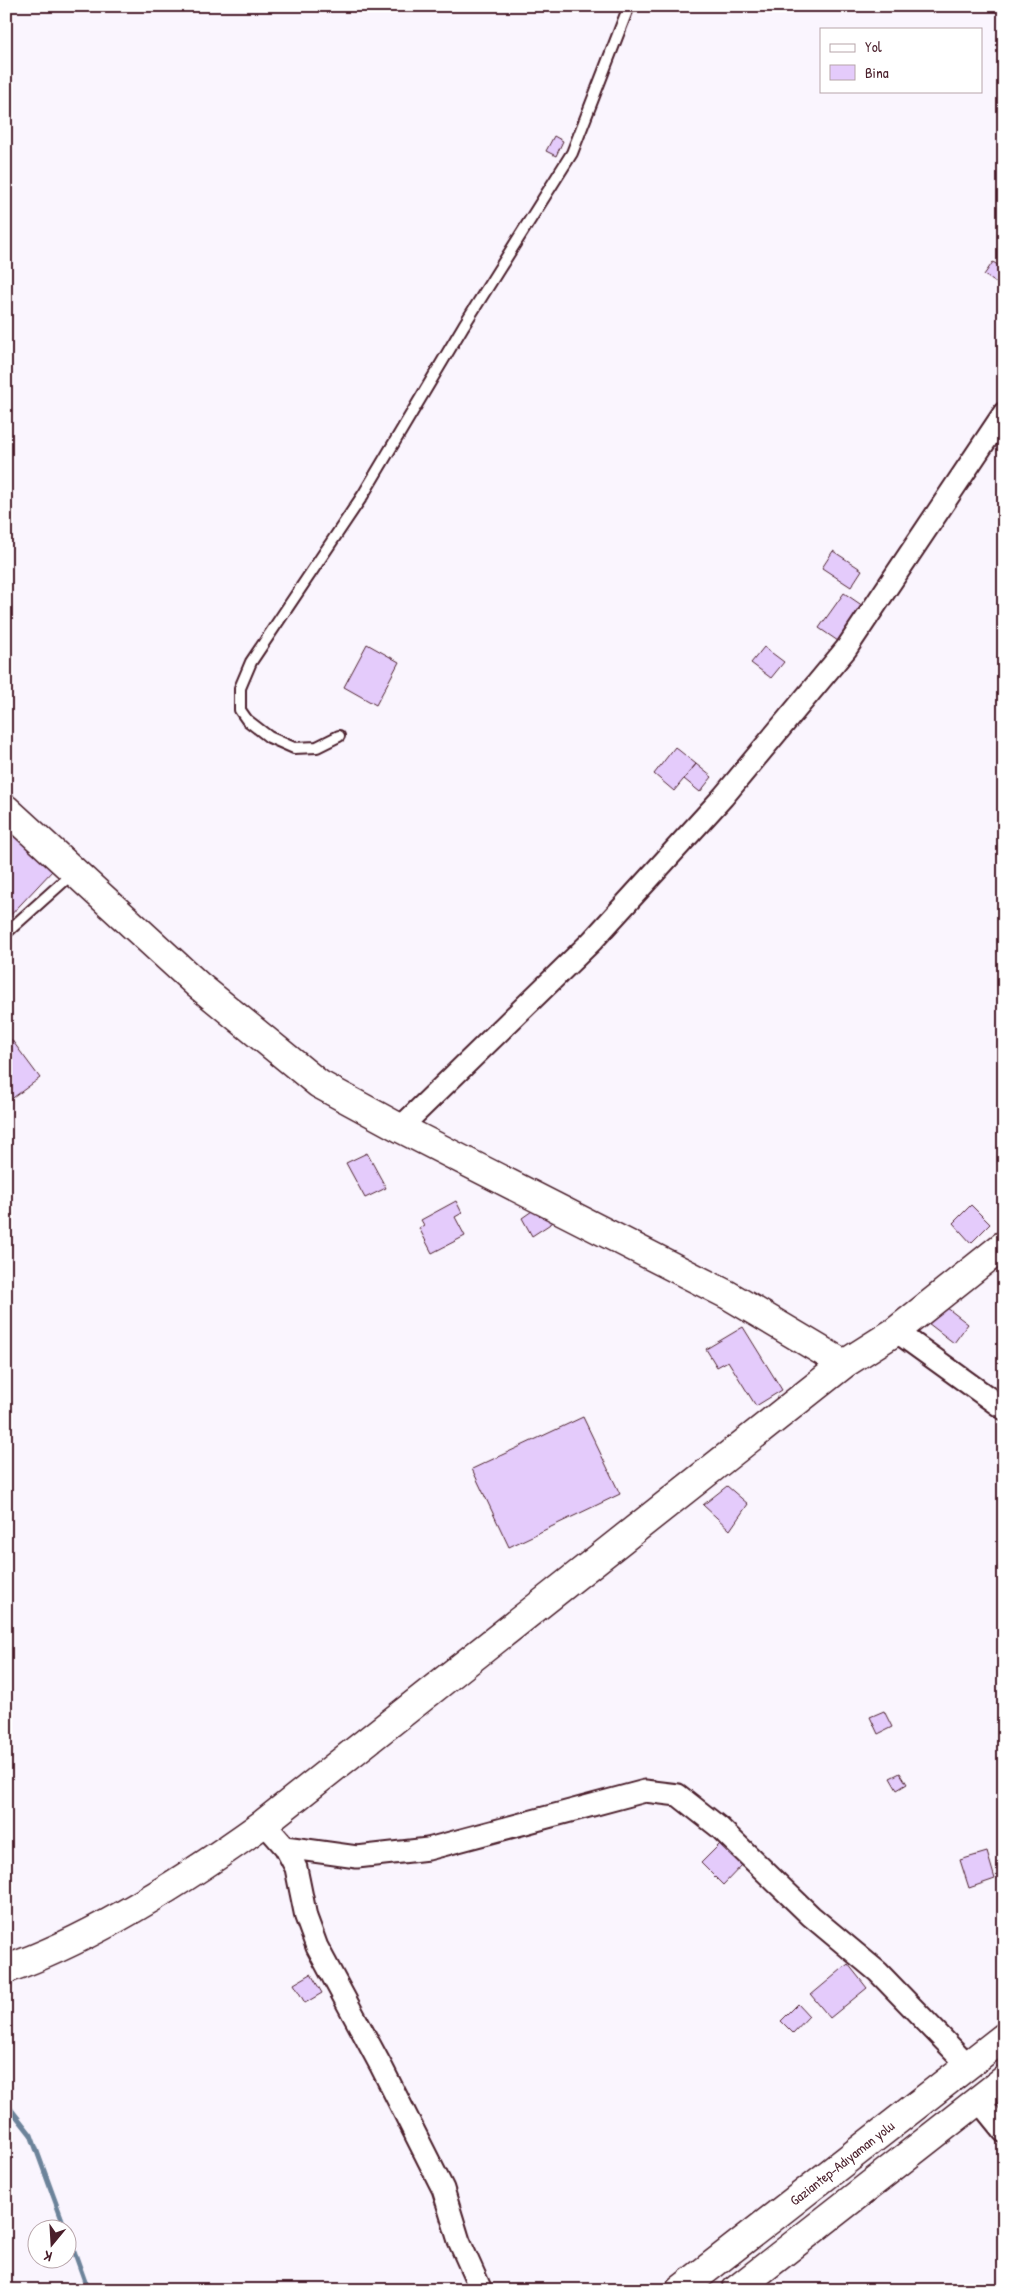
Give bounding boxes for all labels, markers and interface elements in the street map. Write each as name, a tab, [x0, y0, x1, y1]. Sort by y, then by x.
legend	[820, 28, 982, 92]
text: Yol	[865, 36, 882, 57]
text: Bina	[865, 62, 889, 83]
street label: Gaziantep-Adıyaman yolu	[786, 2116, 899, 2210]
north arrow	[28, 2218, 78, 2268]
text: K	[41, 2246, 54, 2267]

